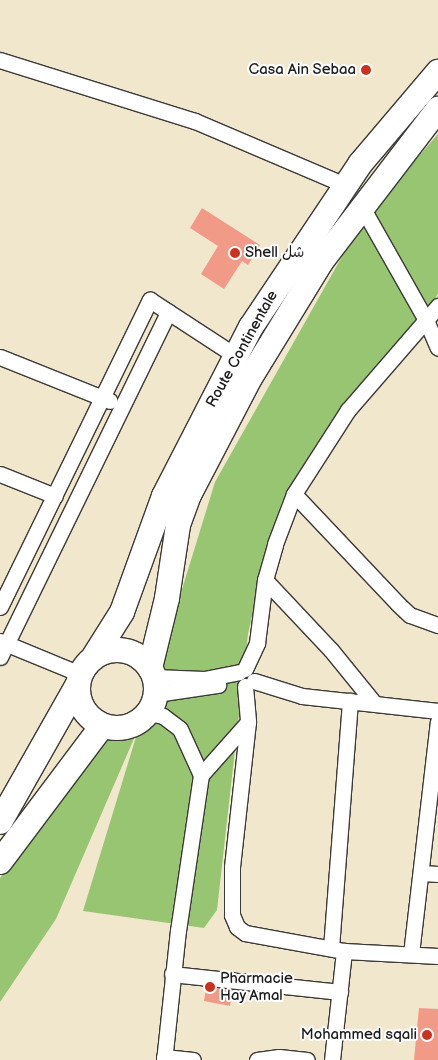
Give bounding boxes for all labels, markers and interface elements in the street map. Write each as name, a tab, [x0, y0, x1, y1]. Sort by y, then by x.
place label: Casa Ain Sebaa	[248, 61, 356, 79]
marker: Casa Ain Sebaa	[360, 64, 372, 76]
place label: Shell شل	[245, 244, 304, 262]
marker: Shell شل	[229, 247, 241, 259]
street label: Route Continentale	[202, 287, 282, 411]
place label: Pharmacie Hay Amal	[220, 969, 293, 1004]
marker: Pharmacie Hay Amal	[204, 981, 216, 993]
place label: Mohammed sqali	[301, 1026, 417, 1044]
marker: Mohammed sqali	[421, 1029, 433, 1041]

